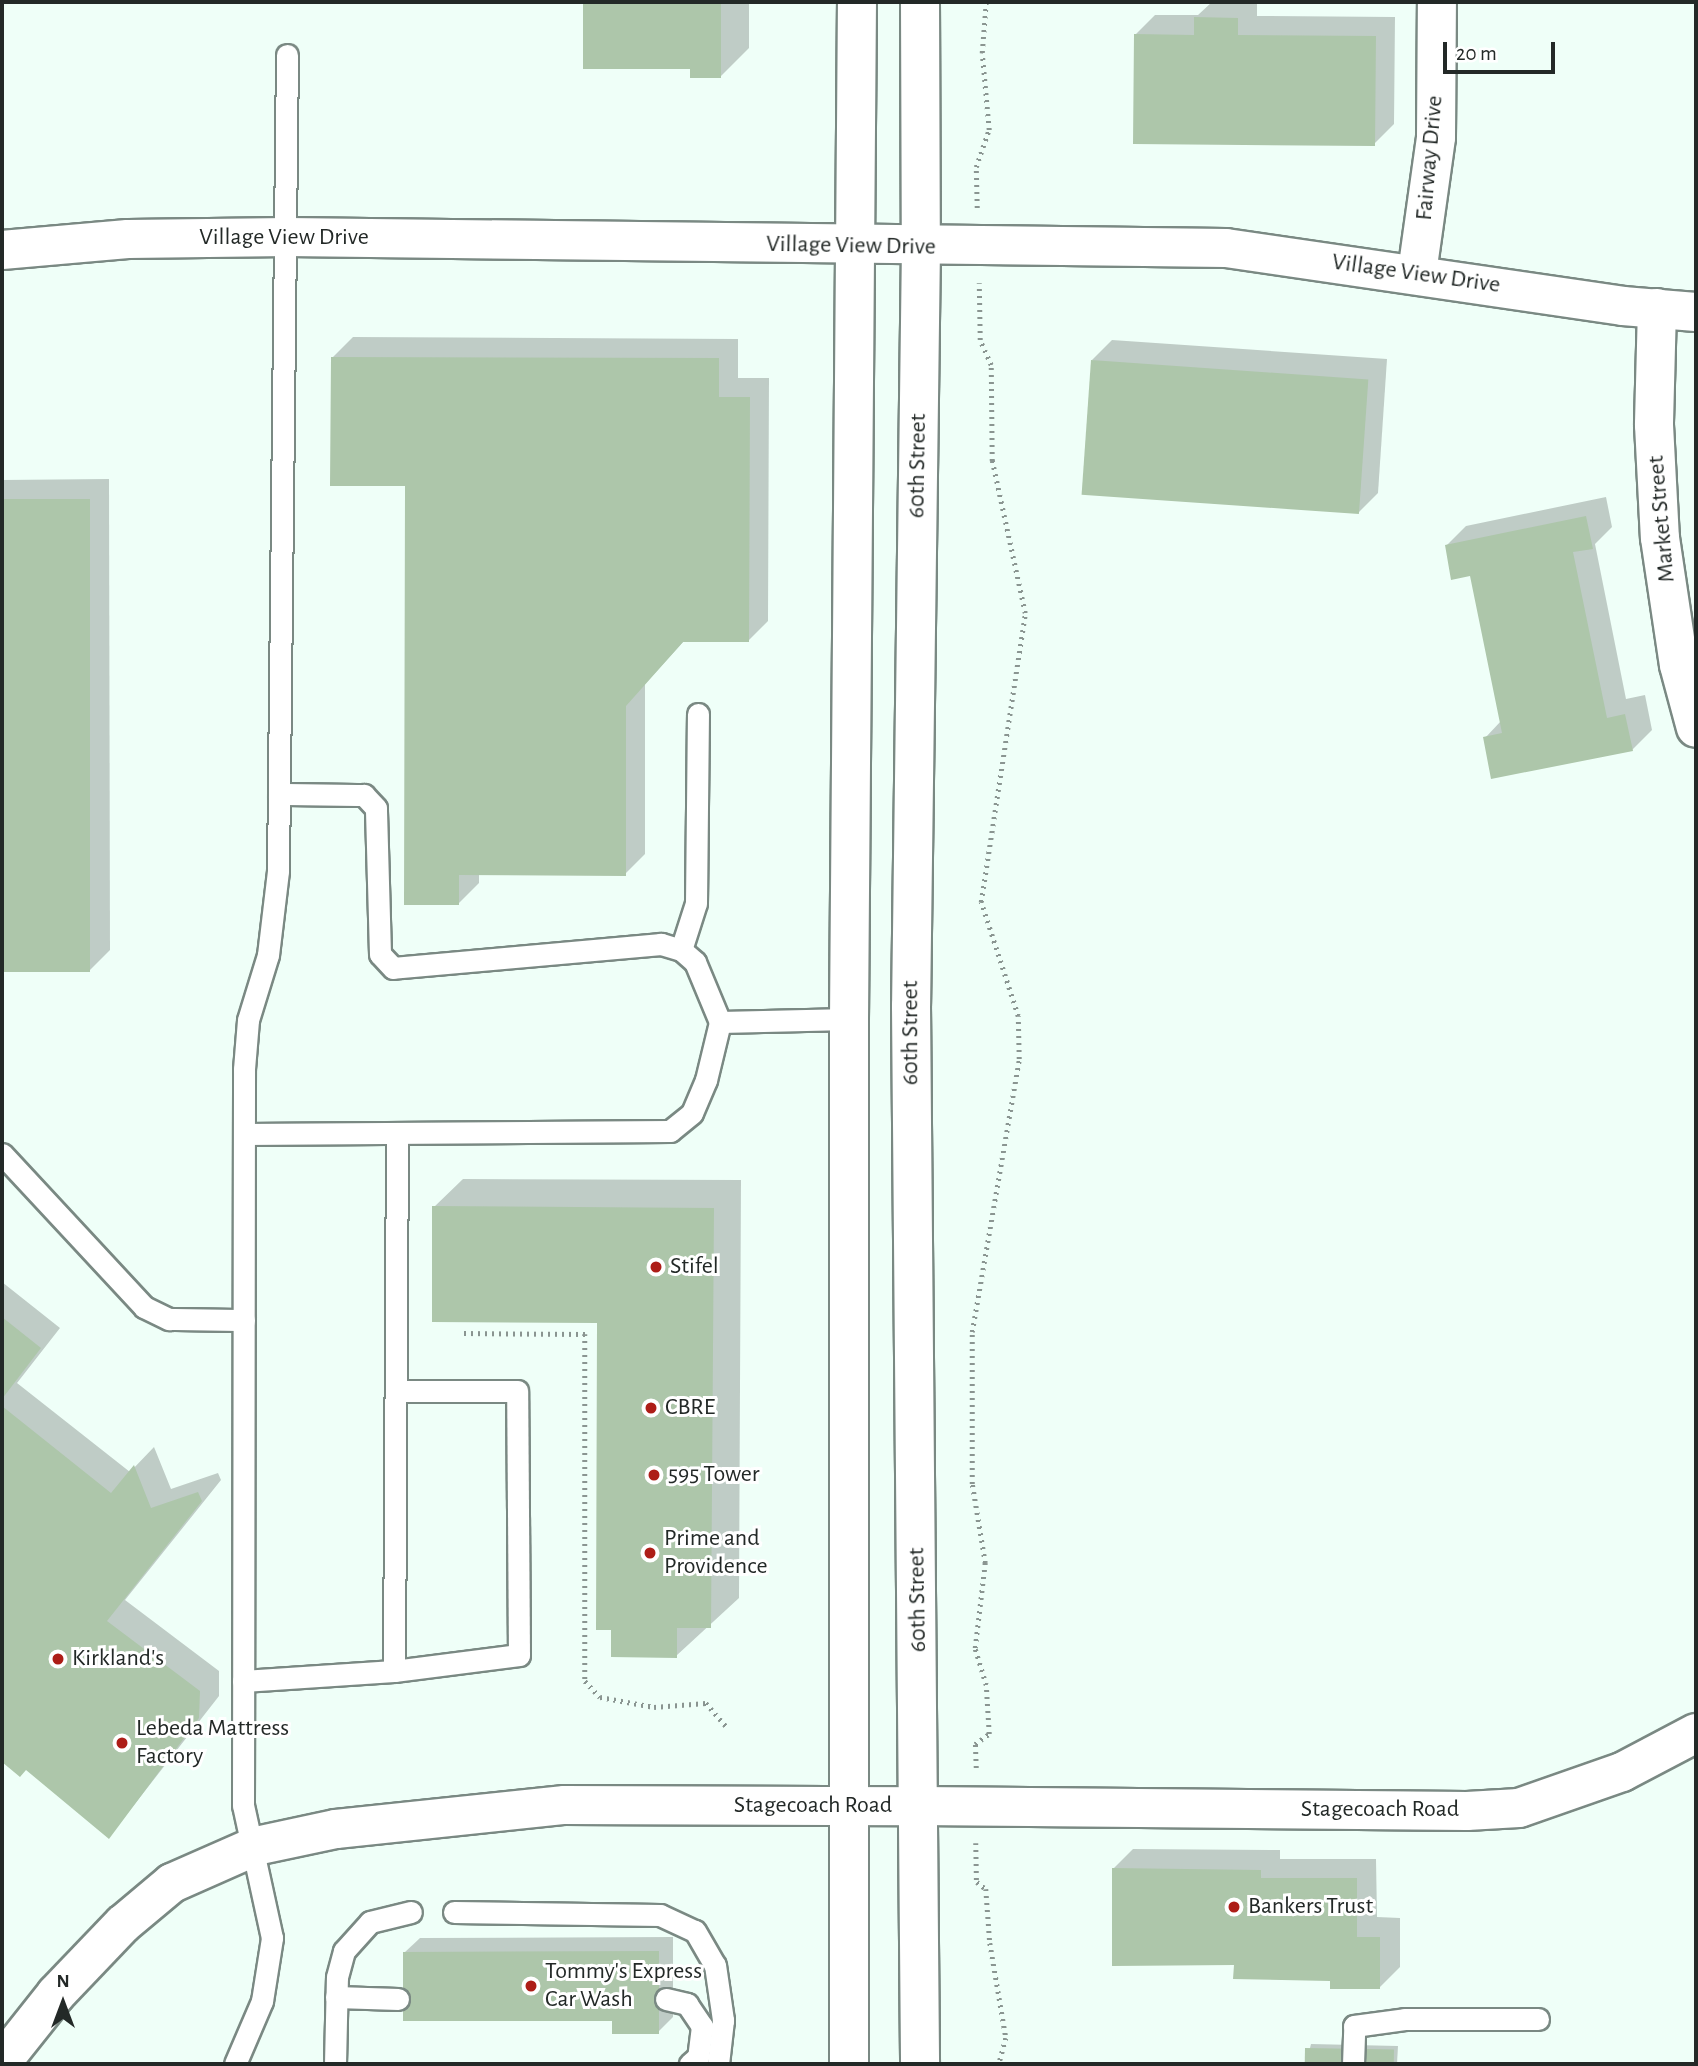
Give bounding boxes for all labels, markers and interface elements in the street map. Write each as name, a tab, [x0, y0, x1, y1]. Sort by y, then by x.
scale bar	[1446, 28, 1558, 72]
text: 20 m	[1456, 43, 1497, 64]
street label: Fairway Drive	[1410, 94, 1450, 222]
street label: Village View Drive	[199, 224, 369, 252]
street label: Village View Drive	[766, 230, 936, 262]
street label: Village View Drive	[1330, 248, 1502, 300]
street label: 60th Street	[903, 413, 933, 519]
street label: Market Street	[1642, 454, 1682, 584]
street label: 60th Street	[897, 981, 925, 1085]
place label: Stifel	[670, 1253, 719, 1281]
marker: Stifel	[648, 1259, 664, 1275]
place label: CBRE	[665, 1394, 715, 1422]
marker: CBRE	[643, 1400, 659, 1416]
place label: 595 Tower	[668, 1461, 760, 1489]
marker: 595 Tower	[646, 1467, 662, 1483]
place label: Prime and Providence	[664, 1525, 767, 1581]
marker: Prime and Providence	[642, 1545, 658, 1561]
street label: 60th Street	[903, 1547, 933, 1653]
place label: Kirkland's	[72, 1645, 164, 1673]
marker: Kirkland's	[50, 1651, 66, 1667]
place label: Lebeda Mattress Factory	[136, 1715, 289, 1771]
marker: Lebeda Mattress Factory	[114, 1735, 130, 1751]
street label: Stagecoach Road	[734, 1792, 892, 1820]
street label: Stagecoach Road	[1301, 1796, 1459, 1824]
place label: Bankers Trust	[1248, 1893, 1373, 1921]
marker: Bankers Trust	[1226, 1899, 1242, 1915]
place label: Tommy's Express Car Wash	[545, 1958, 702, 2014]
north arrow	[28, 1968, 98, 2038]
text: N	[56, 1972, 70, 1991]
marker: Tommy's Express Car Wash	[523, 1978, 539, 1994]

